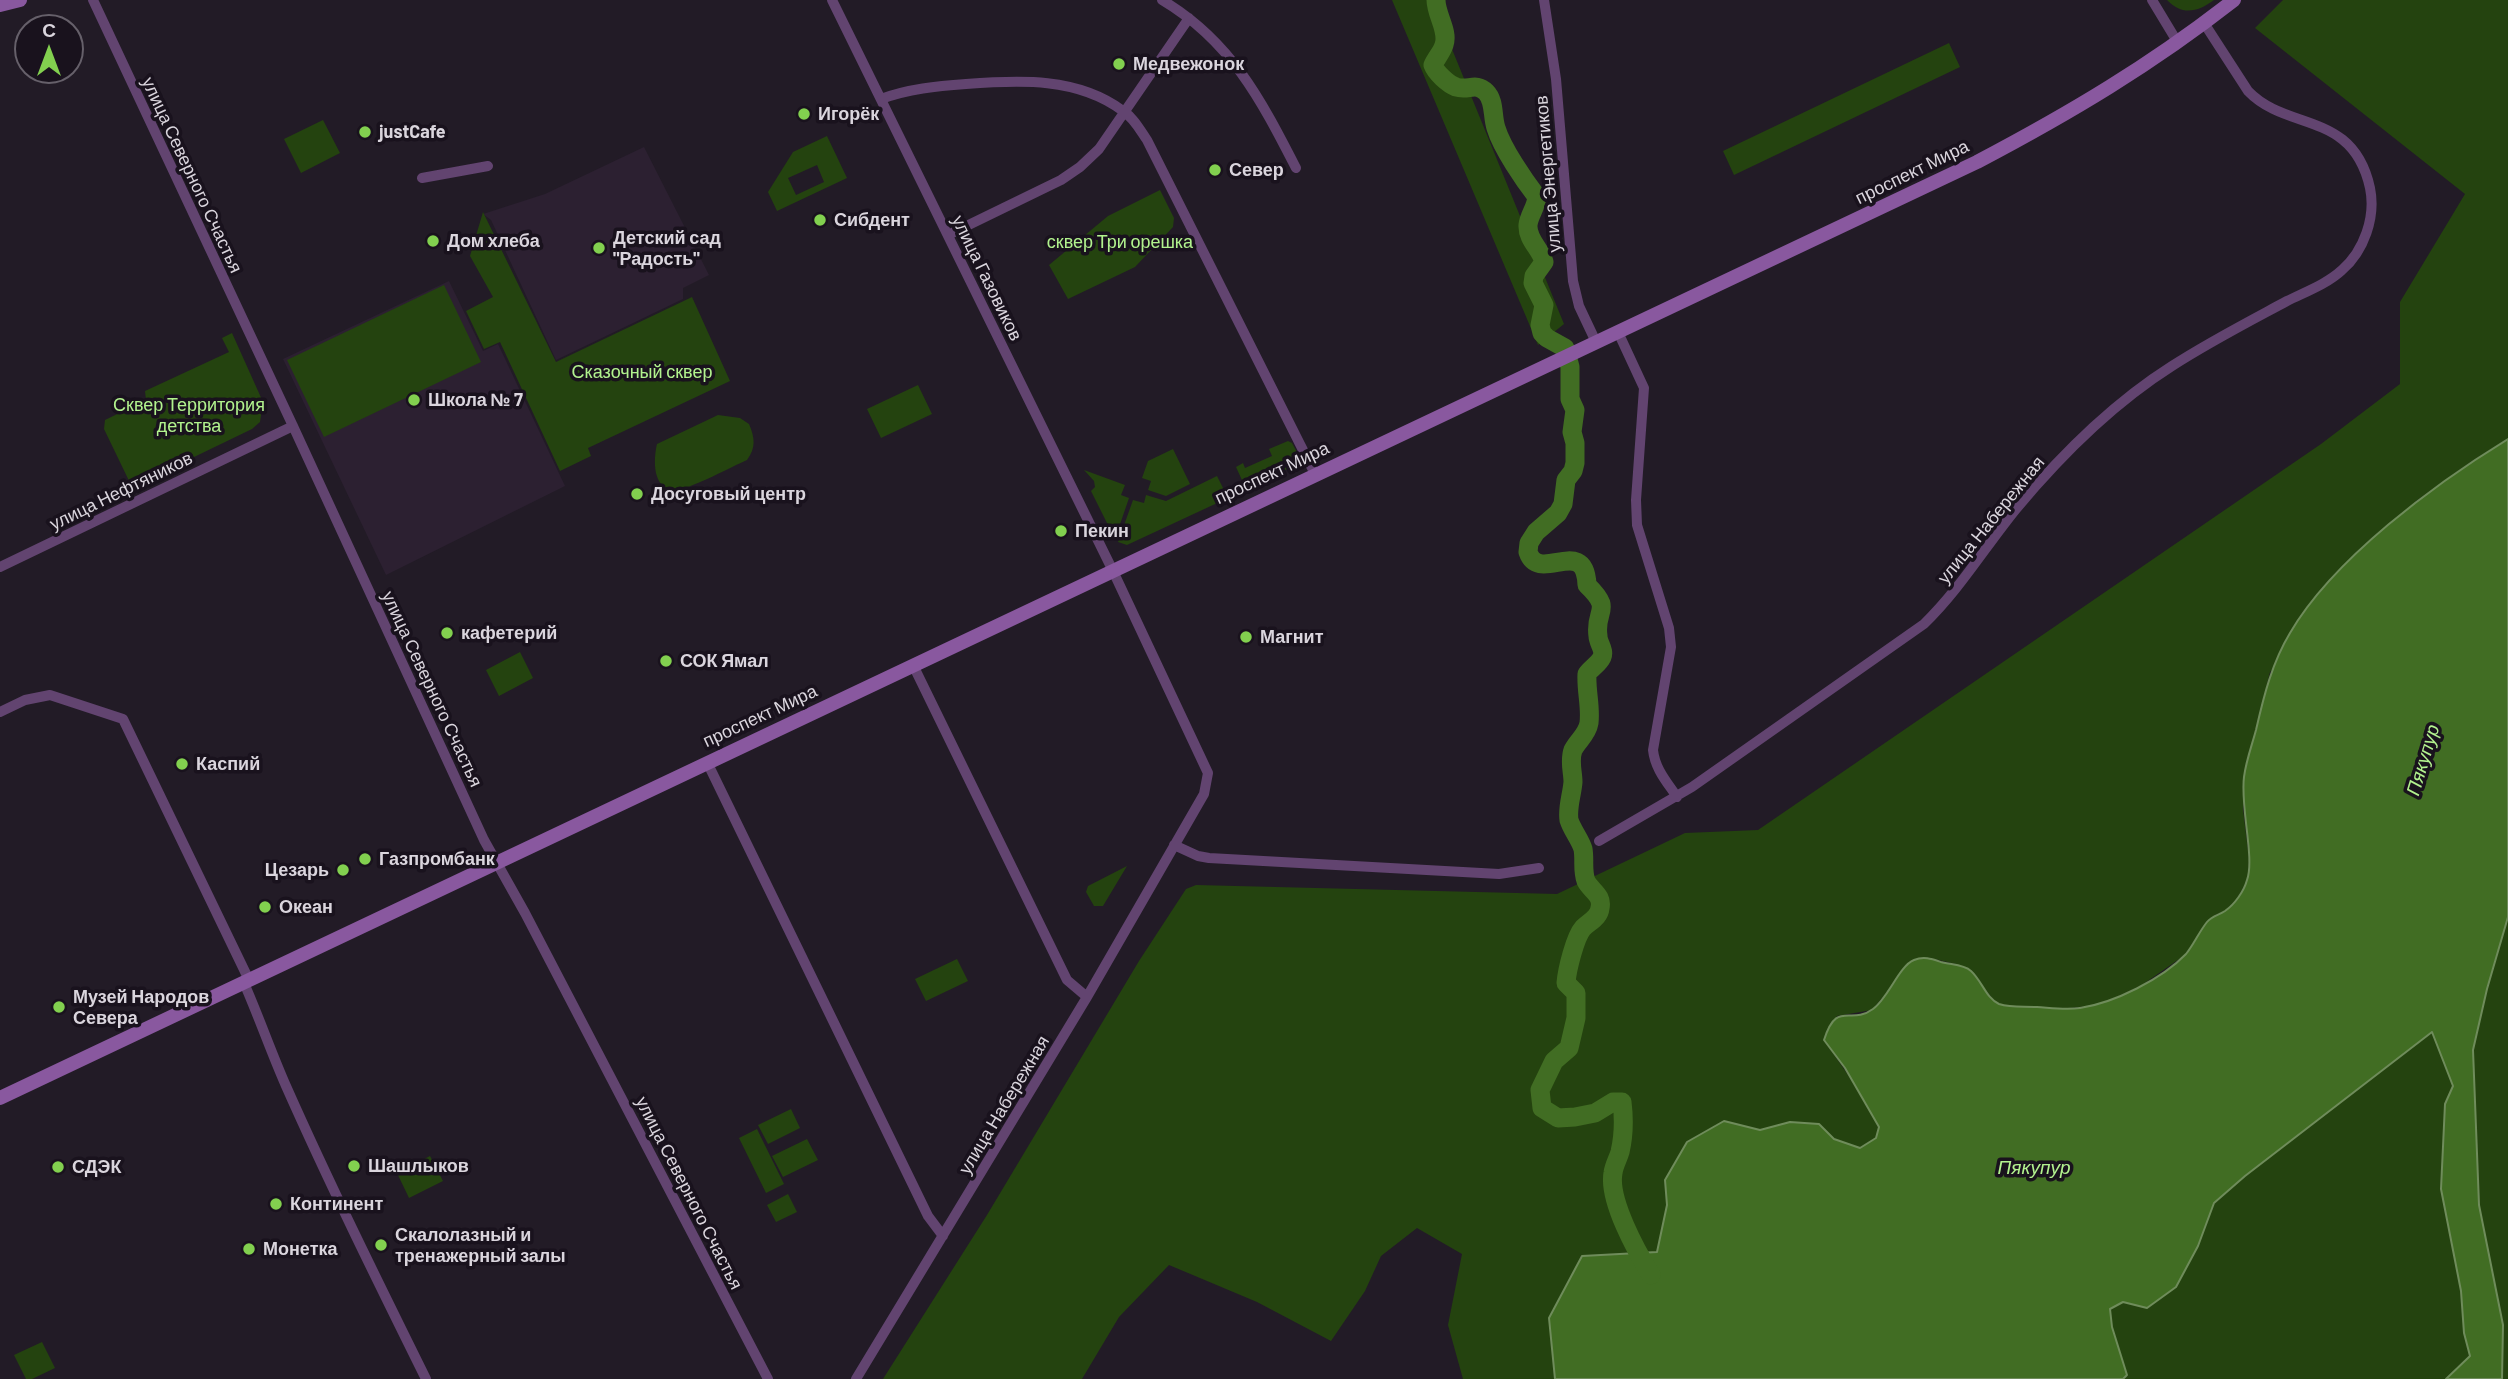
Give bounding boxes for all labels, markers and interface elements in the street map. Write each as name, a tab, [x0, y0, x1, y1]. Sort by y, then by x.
north arrow	[14, 14, 84, 84]
text: С	[42, 18, 56, 41]
place label: Медвежонок	[1133, 53, 1244, 75]
marker: Медвежонок	[1111, 56, 1127, 72]
street label: улица Северного Счастья	[137, 74, 247, 276]
street label: улица Энергетиков	[1530, 95, 1566, 253]
place label: Игорёк	[818, 103, 879, 125]
marker: Игорёк	[796, 106, 812, 122]
place label: justCafe	[379, 121, 446, 143]
marker: justCafe	[357, 124, 373, 140]
street label: проспект Мира	[1852, 135, 1972, 209]
place label: Север	[1229, 159, 1284, 181]
marker: Север	[1207, 162, 1223, 178]
place label: Сибдент	[834, 209, 910, 231]
marker: Сибдент	[812, 212, 828, 228]
street label: улица Газовиков	[947, 212, 1027, 344]
place label: Детский сад "Радость"	[613, 227, 721, 270]
place label: Дом хлеба	[447, 230, 540, 252]
park label: сквер Три орешка	[1047, 231, 1193, 253]
marker: Дом хлеба	[425, 233, 441, 249]
marker: Детский сад "Радость"	[591, 240, 607, 256]
park label: Сказочный сквер	[572, 361, 712, 383]
place label: Школа № 7	[428, 389, 523, 411]
marker: Школа № 7	[406, 392, 422, 408]
park label: Сквер Территория детства	[113, 394, 265, 436]
street label: проспект Мира	[1211, 437, 1333, 509]
street label: улица Нефтяников	[46, 447, 196, 535]
street label: улица Набережная	[1933, 452, 2049, 588]
place label: Досуговый центр	[651, 483, 806, 505]
marker: Досуговый центр	[629, 486, 645, 502]
place label: Пекин	[1075, 520, 1129, 542]
marker: Пекин	[1053, 523, 1069, 539]
street label: улица Северного Счастья	[377, 588, 487, 790]
place label: кафетерий	[461, 622, 557, 644]
marker: кафетерий	[439, 625, 455, 641]
place label: Магнит	[1260, 626, 1323, 648]
marker: Магнит	[1238, 629, 1254, 645]
place label: СОК Ямал	[680, 650, 769, 672]
marker: СОК Ямал	[658, 653, 674, 669]
street label: проспект Мира	[699, 680, 821, 752]
water label: Пякупур	[2401, 722, 2445, 798]
place label: Каспий	[196, 753, 260, 775]
marker: Каспий	[174, 756, 190, 772]
place label: Газпромбанк	[379, 848, 495, 870]
marker: Газпромбанк	[357, 851, 373, 867]
place label: Цезарь	[265, 859, 329, 881]
marker: Цезарь	[335, 862, 351, 878]
place label: Океан	[279, 896, 333, 918]
marker: Океан	[257, 899, 273, 915]
place label: Музей Народов Севера	[73, 986, 209, 1028]
marker: Музей Народов Севера	[51, 999, 67, 1015]
street label: улица Набережная	[954, 1032, 1054, 1178]
street label: улица Северного Счастья	[631, 1093, 747, 1293]
place label: Шашлыков	[368, 1155, 469, 1177]
place label: СДЭК	[72, 1156, 121, 1178]
water label: Пякупур	[1998, 1157, 2070, 1179]
marker: Шашлыков	[346, 1158, 362, 1174]
marker: СДЭК	[50, 1159, 66, 1175]
place label: Континент	[290, 1193, 383, 1215]
marker: Континент	[268, 1196, 284, 1212]
place label: Скалолазный и тренажерный залы	[395, 1224, 566, 1266]
marker: Скалолазный и тренажерный залы	[373, 1237, 389, 1253]
place label: Монетка	[263, 1238, 337, 1260]
marker: Монетка	[241, 1241, 257, 1257]

